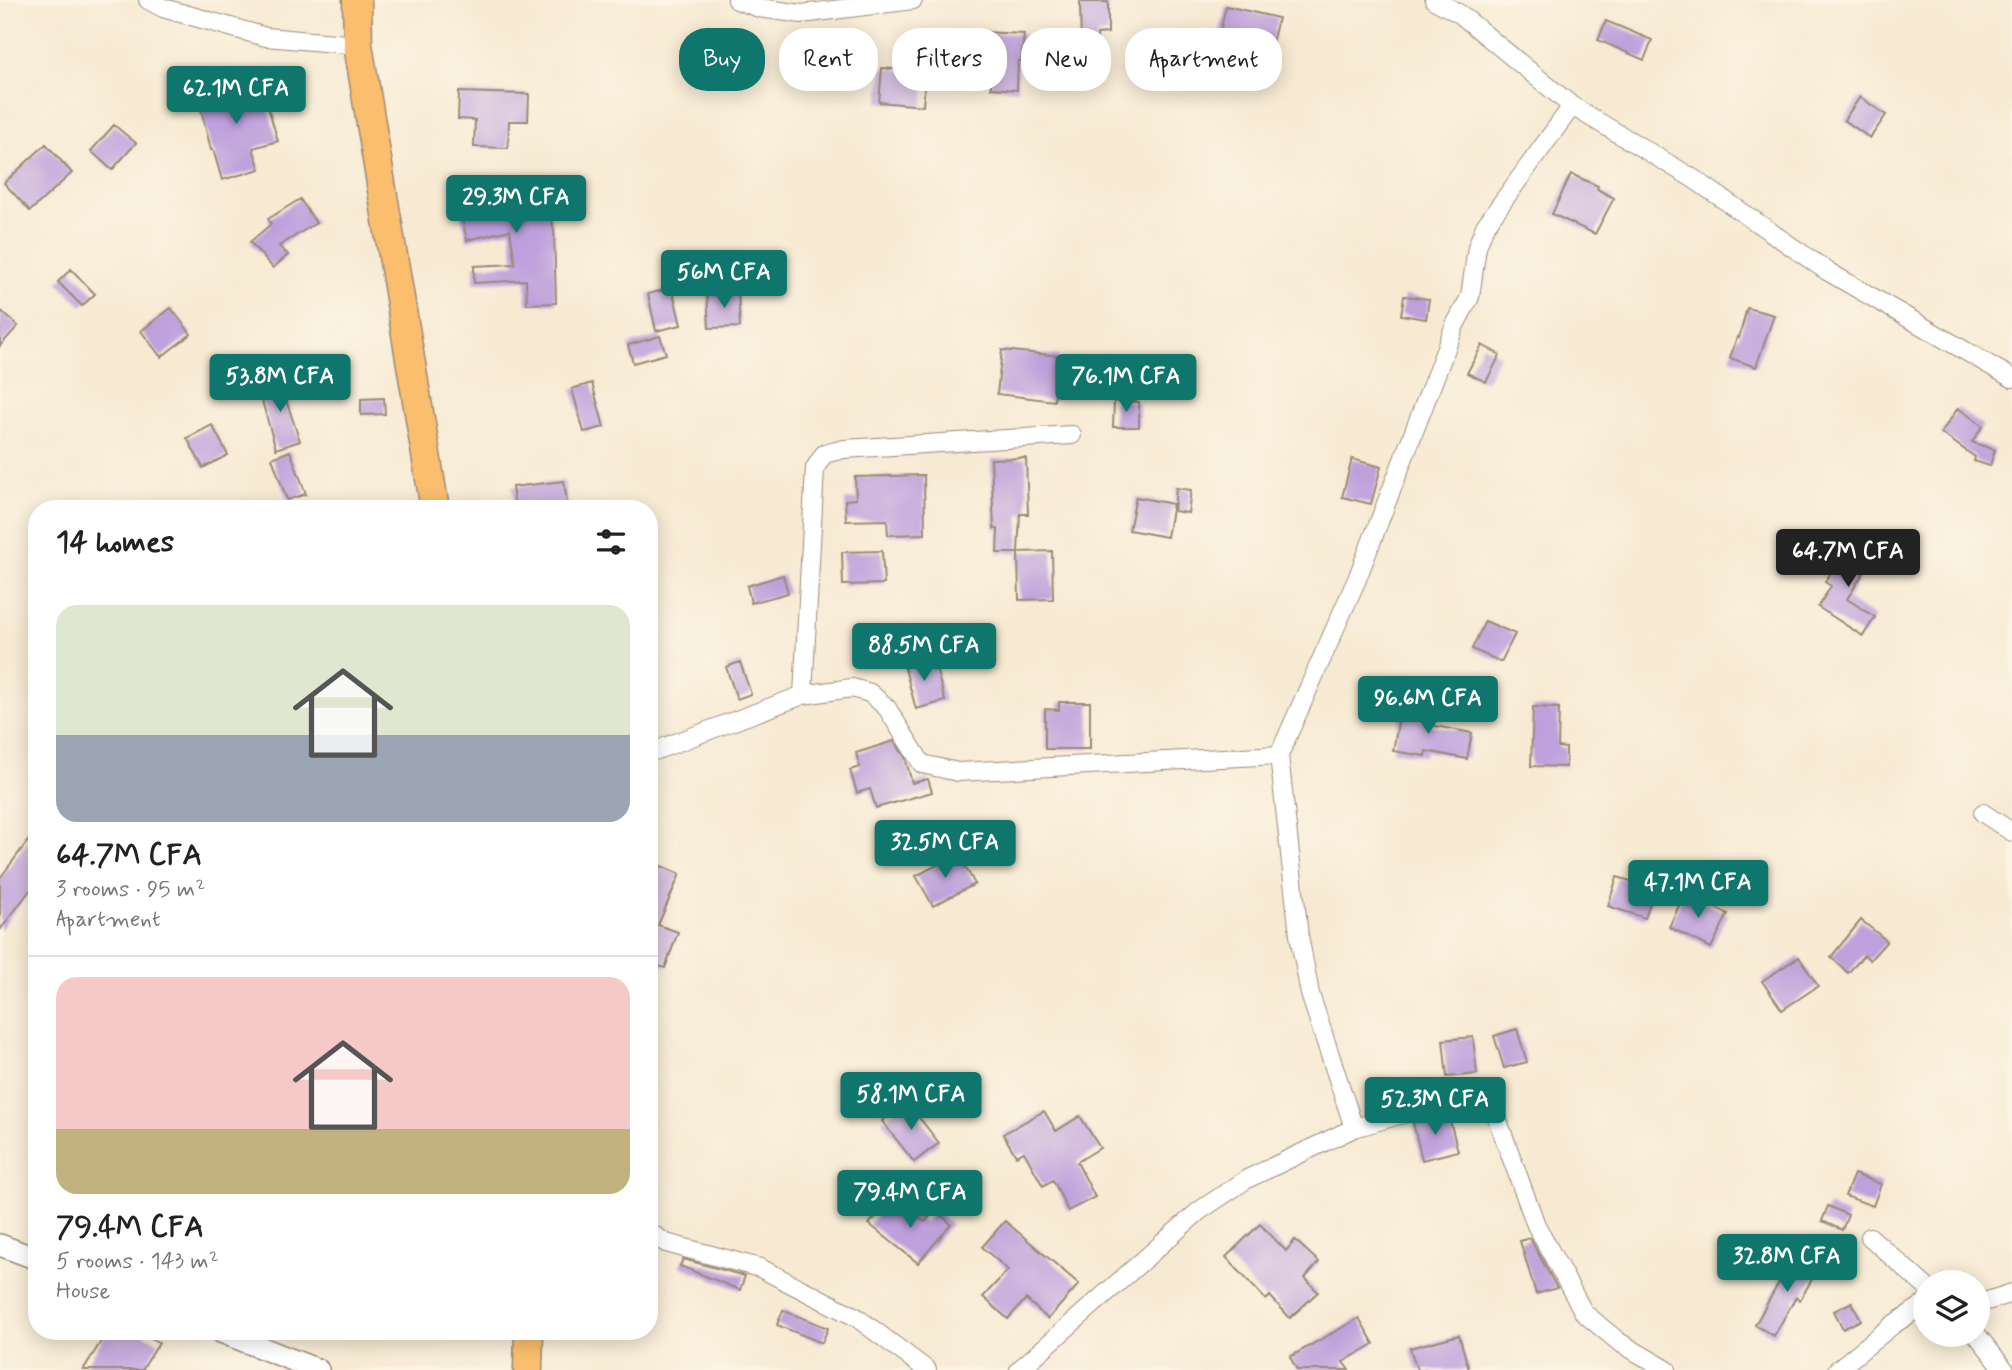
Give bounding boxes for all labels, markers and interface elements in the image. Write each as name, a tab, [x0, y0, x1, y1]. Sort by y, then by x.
chip: Buy	[679, 28, 765, 91]
chip: Rent	[779, 28, 878, 91]
chip: Filters	[892, 28, 1007, 91]
chip: New	[1021, 28, 1111, 91]
chip: Apartment	[1125, 28, 1282, 91]
pin: 62.1M CFA	[156, 66, 316, 126]
text: 62.1M CFA	[183, 74, 289, 104]
pin: 29.3M CFA	[436, 176, 596, 235]
text: 29.3M CFA	[462, 183, 570, 213]
pin: 56M CFA	[659, 250, 789, 310]
text: 56M CFA	[677, 258, 771, 288]
pin: 53.8M CFA	[200, 354, 360, 414]
pin: 76.1M CFA	[1046, 354, 1206, 414]
text: 53.8M CFA	[226, 362, 334, 392]
text: 76.1M CFA	[1071, 362, 1181, 392]
text: 14 homes	[56, 523, 174, 562]
icon: filters	[592, 523, 630, 561]
pin: 64.7M CFA	[1768, 530, 1928, 589]
text: 64.7M CFA	[1792, 537, 1904, 567]
pin: 88.5M CFA	[844, 624, 1004, 683]
text: 88.5M CFA	[868, 631, 980, 661]
icon: home	[280, 650, 406, 776]
pin: 96.6M CFA	[1348, 676, 1508, 736]
text: 96.6M CFA	[1374, 684, 1482, 714]
pin: 32.5M CFA	[865, 820, 1025, 880]
text: 32.5M CFA	[891, 828, 999, 858]
text: 64.7M CFA	[56, 836, 202, 875]
pin: 47.1M CFA	[1618, 860, 1778, 920]
text: 47.1M CFA	[1644, 868, 1752, 898]
text: 3 rooms · 95 m²	[56, 875, 205, 905]
text: Apartment	[56, 905, 161, 935]
icon: home	[280, 1022, 406, 1148]
pin: 58.1M CFA	[831, 1072, 991, 1132]
pin: 52.3M CFA	[1355, 1078, 1515, 1137]
text: 58.1M CFA	[857, 1080, 966, 1110]
text: 52.3M CFA	[1381, 1085, 1489, 1115]
pin: 79.4M CFA	[830, 1170, 990, 1230]
text: 79.4M CFA	[853, 1178, 967, 1208]
text: 79.4M CFA	[56, 1208, 204, 1247]
pin: 32.8M CFA	[1707, 1234, 1867, 1294]
text: 32.8M CFA	[1733, 1242, 1841, 1272]
text: 5 rooms · 143 m²	[56, 1247, 219, 1277]
map controls	[1913, 1270, 1990, 1347]
button: layers	[1913, 1270, 1990, 1347]
text: House	[56, 1277, 110, 1307]

